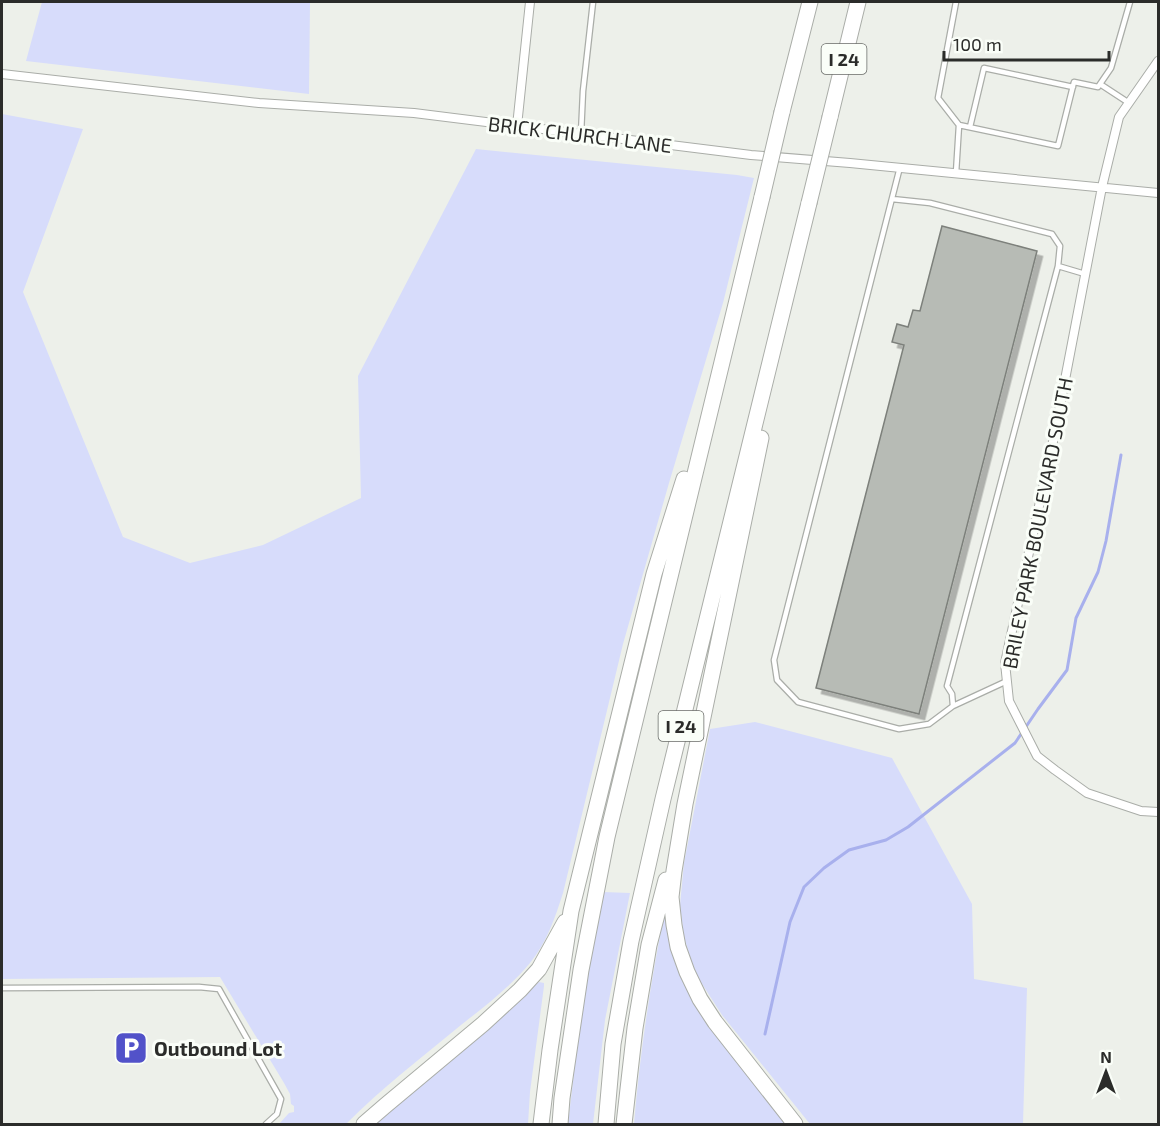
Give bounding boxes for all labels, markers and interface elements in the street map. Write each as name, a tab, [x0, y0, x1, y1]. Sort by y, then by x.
scale bar	[944, 24, 1109, 62]
text: 100 m	[953, 33, 1002, 55]
road number: I 24	[822, 44, 866, 74]
street label: BRICK CHURCH LANE	[487, 111, 673, 157]
street label: BRILEY PARK BOULEVARD SOUTH	[997, 375, 1077, 671]
road number: I 24	[658, 711, 704, 741]
parking icon: Outbound Lot	[113, 1030, 149, 1066]
place label: Outbound Lot	[154, 1036, 282, 1060]
north arrow	[1076, 1042, 1136, 1102]
text: N	[1100, 1047, 1112, 1066]

